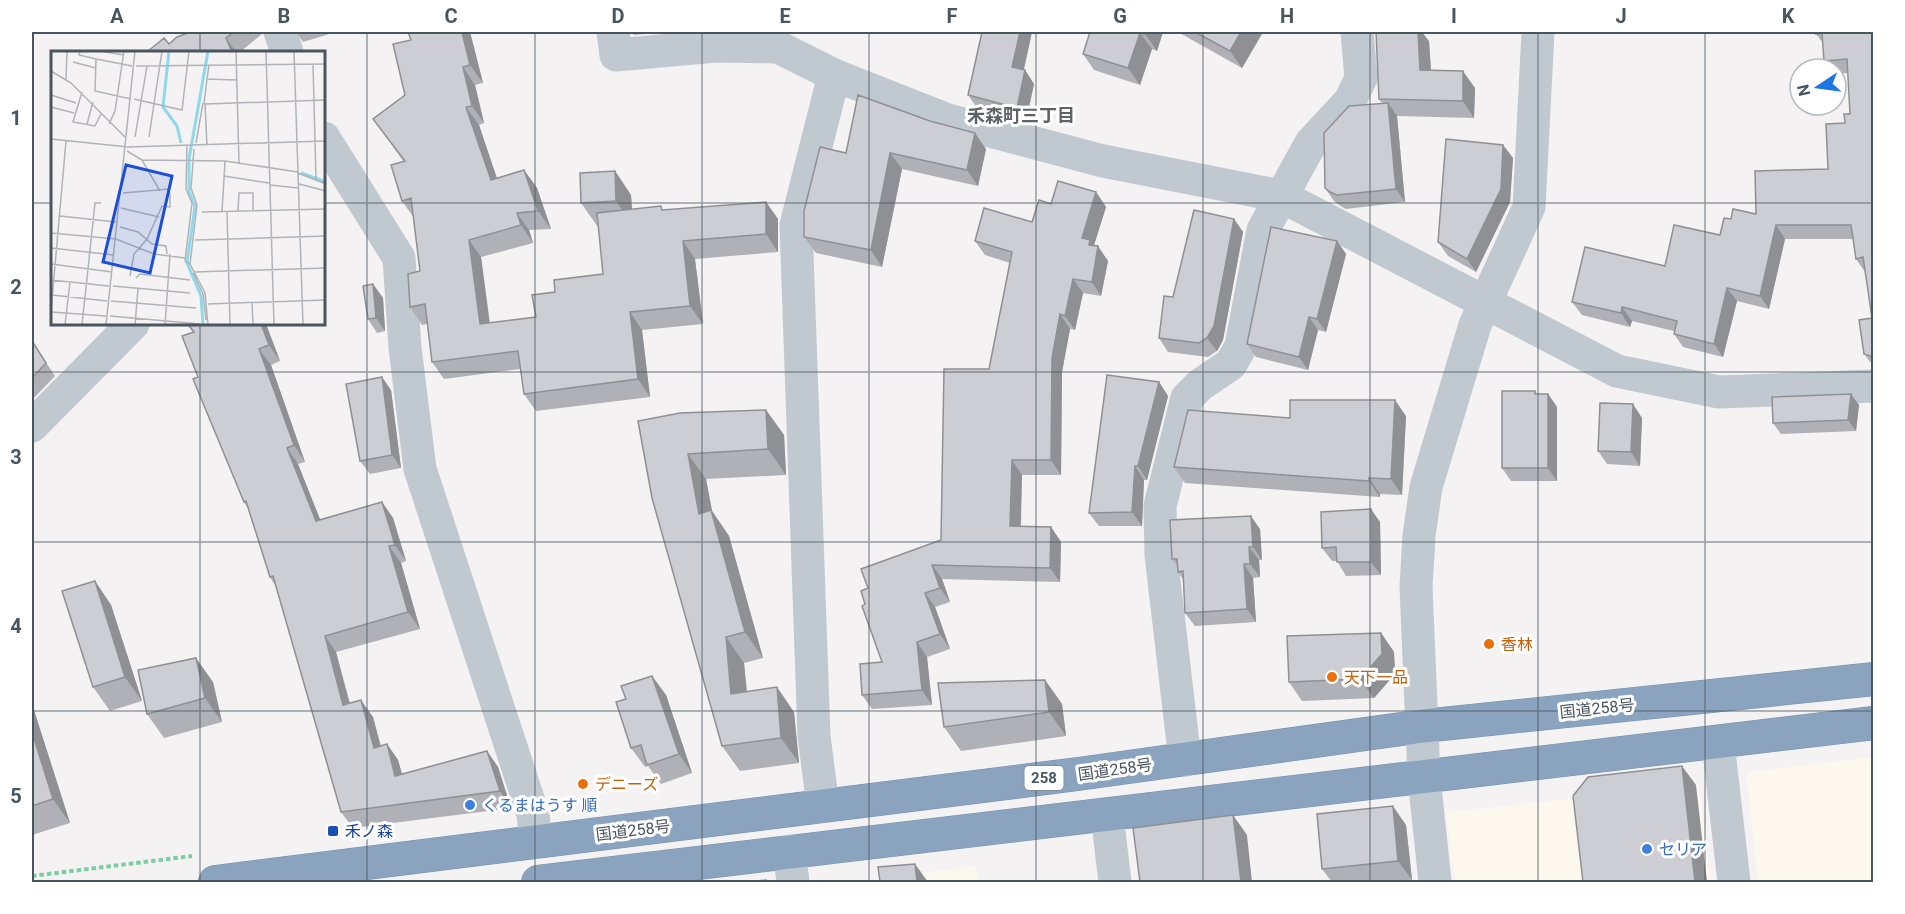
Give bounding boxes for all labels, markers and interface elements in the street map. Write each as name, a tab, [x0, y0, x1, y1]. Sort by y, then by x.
text: A	[110, 4, 124, 28]
text: B	[278, 4, 290, 28]
text: C	[444, 4, 458, 28]
text: D	[612, 4, 625, 28]
text: E	[779, 4, 791, 28]
text: F	[947, 4, 958, 28]
text: G	[1113, 4, 1127, 28]
text: H	[1280, 4, 1294, 28]
text: I	[1451, 4, 1457, 28]
text: J	[1615, 4, 1627, 28]
text: K	[1782, 4, 1795, 28]
inset map	[51, 51, 326, 326]
north arrow	[1788, 57, 1848, 117]
text: N	[1793, 83, 1814, 98]
district label: 禾森町三丁目	[967, 105, 1075, 126]
text: 1	[10, 106, 22, 130]
text: 2	[10, 275, 22, 299]
text: 3	[10, 445, 22, 469]
text: 4	[10, 614, 22, 638]
place label: 香林	[1501, 635, 1533, 654]
marker: 香林	[1482, 637, 1496, 651]
place label: 天下一品	[1344, 668, 1408, 687]
marker: 天下一品	[1325, 670, 1339, 684]
street label: 国道258号	[1559, 695, 1635, 722]
street label: 国道258号	[1077, 755, 1154, 784]
road number: 258	[1024, 766, 1064, 790]
place label: デニーズ	[595, 775, 658, 794]
marker: デニーズ	[576, 777, 590, 791]
text: 5	[10, 784, 22, 808]
place label: くるまはうす 順	[482, 796, 598, 815]
marker: くるまはうす 順	[463, 798, 477, 812]
street label: 国道258号	[595, 816, 671, 844]
place label: 禾ノ森	[345, 822, 393, 841]
marker: 禾ノ森	[326, 824, 340, 838]
place label: セリア	[1659, 840, 1707, 859]
marker: セリア	[1640, 842, 1654, 856]

